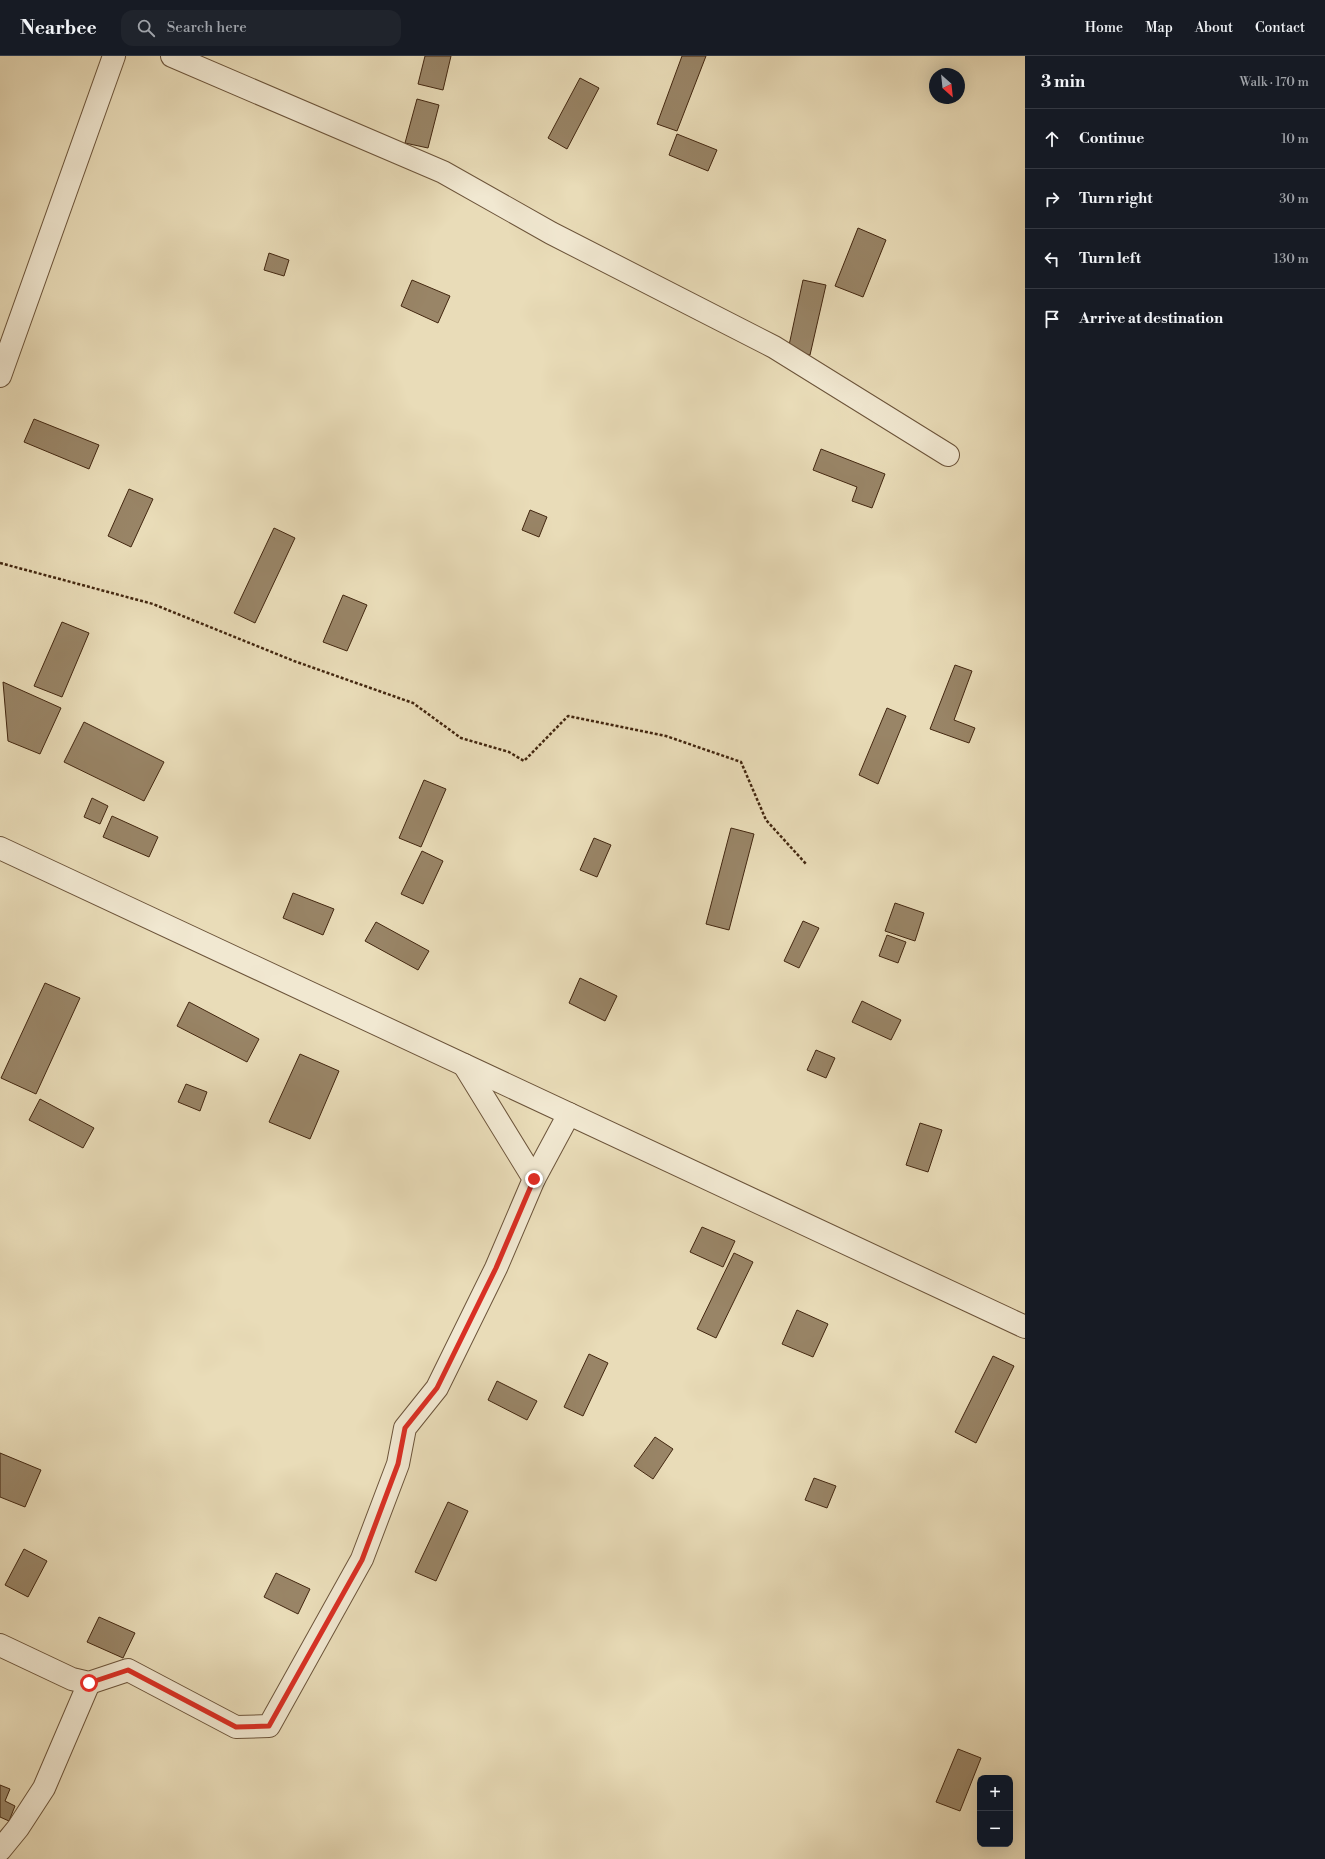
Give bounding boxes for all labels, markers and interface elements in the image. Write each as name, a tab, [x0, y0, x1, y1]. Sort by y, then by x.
search box	[121, 10, 401, 46]
text: Nearbee	[20, 16, 97, 40]
icon: search	[135, 17, 157, 39]
text: Search here	[167, 18, 247, 37]
text: Home	[1085, 19, 1123, 37]
text: Map	[1145, 19, 1173, 37]
text: About	[1195, 19, 1233, 37]
text: Contact	[1255, 19, 1305, 37]
north arrow	[929, 68, 965, 104]
text: 3 min	[1041, 71, 1085, 93]
text: Walk · 170 m	[1239, 74, 1309, 90]
icon: ahead	[1041, 128, 1063, 150]
text: Continue	[1079, 129, 1144, 148]
text: 10 m	[1281, 131, 1309, 147]
icon: right	[1041, 188, 1063, 210]
text: Turn right	[1079, 189, 1153, 208]
text: 30 m	[1279, 191, 1309, 207]
icon: left	[1041, 248, 1063, 270]
text: Turn left	[1079, 249, 1141, 268]
text: 130 m	[1274, 251, 1309, 267]
icon: arrive	[1041, 308, 1063, 330]
text: Arrive at destination	[1079, 309, 1223, 328]
route end	[525, 1170, 543, 1188]
route start	[80, 1674, 98, 1692]
map controls	[977, 1775, 1013, 1847]
button: +	[977, 1775, 1013, 1811]
button: −	[977, 1811, 1013, 1847]

